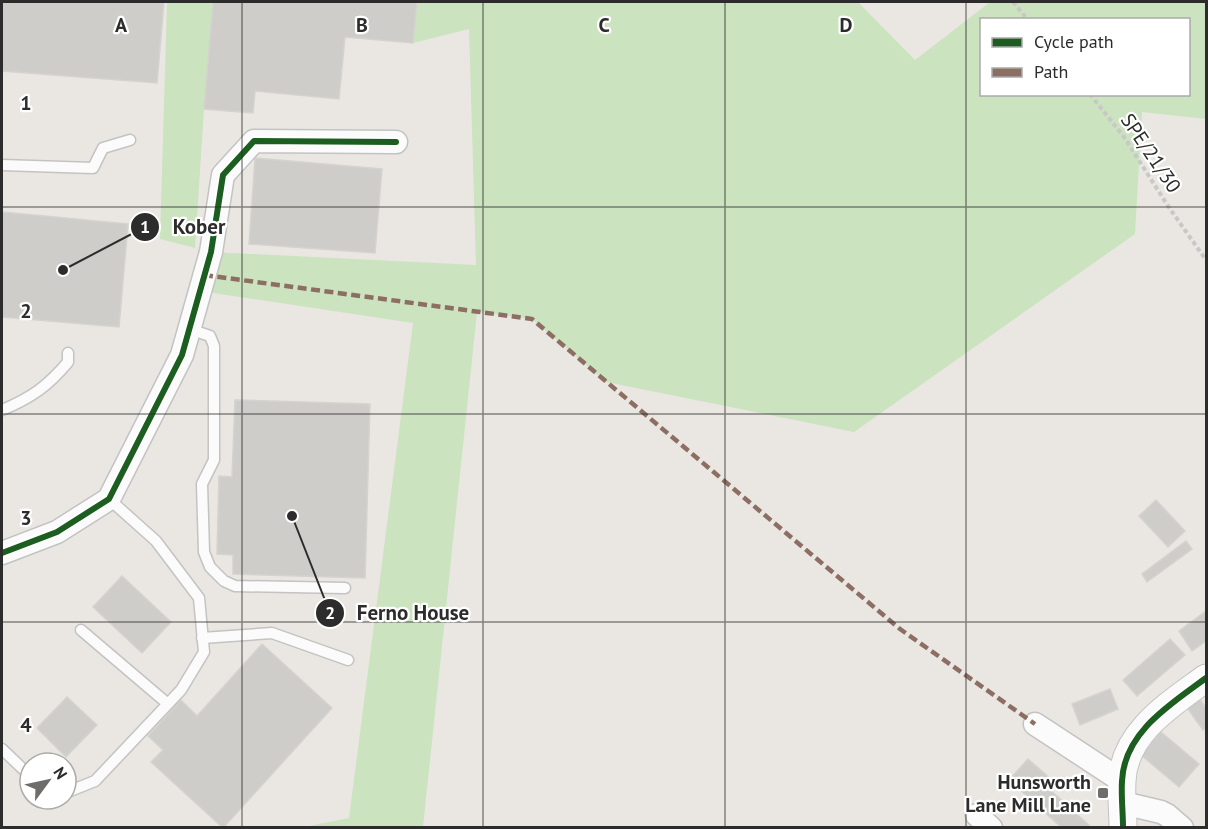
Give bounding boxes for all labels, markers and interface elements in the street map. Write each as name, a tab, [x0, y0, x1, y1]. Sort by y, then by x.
text: A	[115, 12, 128, 38]
text: B	[356, 12, 368, 38]
text: C	[598, 12, 610, 38]
text: D	[840, 12, 853, 38]
legend	[980, 18, 1190, 96]
text: Cycle path	[1034, 30, 1114, 53]
text: Path	[1034, 60, 1068, 83]
text: 1	[20, 90, 32, 116]
street label: SPE/21/30	[1115, 108, 1187, 198]
callout: Kober	[130, 208, 237, 247]
text: Kober	[173, 213, 226, 240]
text: 1	[140, 215, 150, 238]
text: 2	[20, 298, 32, 324]
text: 3	[20, 505, 32, 531]
callout: Ferno House	[315, 593, 482, 632]
text: Ferno House	[357, 599, 469, 626]
text: 2	[325, 601, 335, 624]
text: 4	[20, 712, 32, 738]
north arrow	[18, 751, 78, 811]
text: N	[49, 763, 72, 783]
place label: Hunsworth Lane Mill Lane	[965, 769, 1091, 818]
marker: Hunsworth Lane Mill Lane	[1096, 786, 1110, 800]

